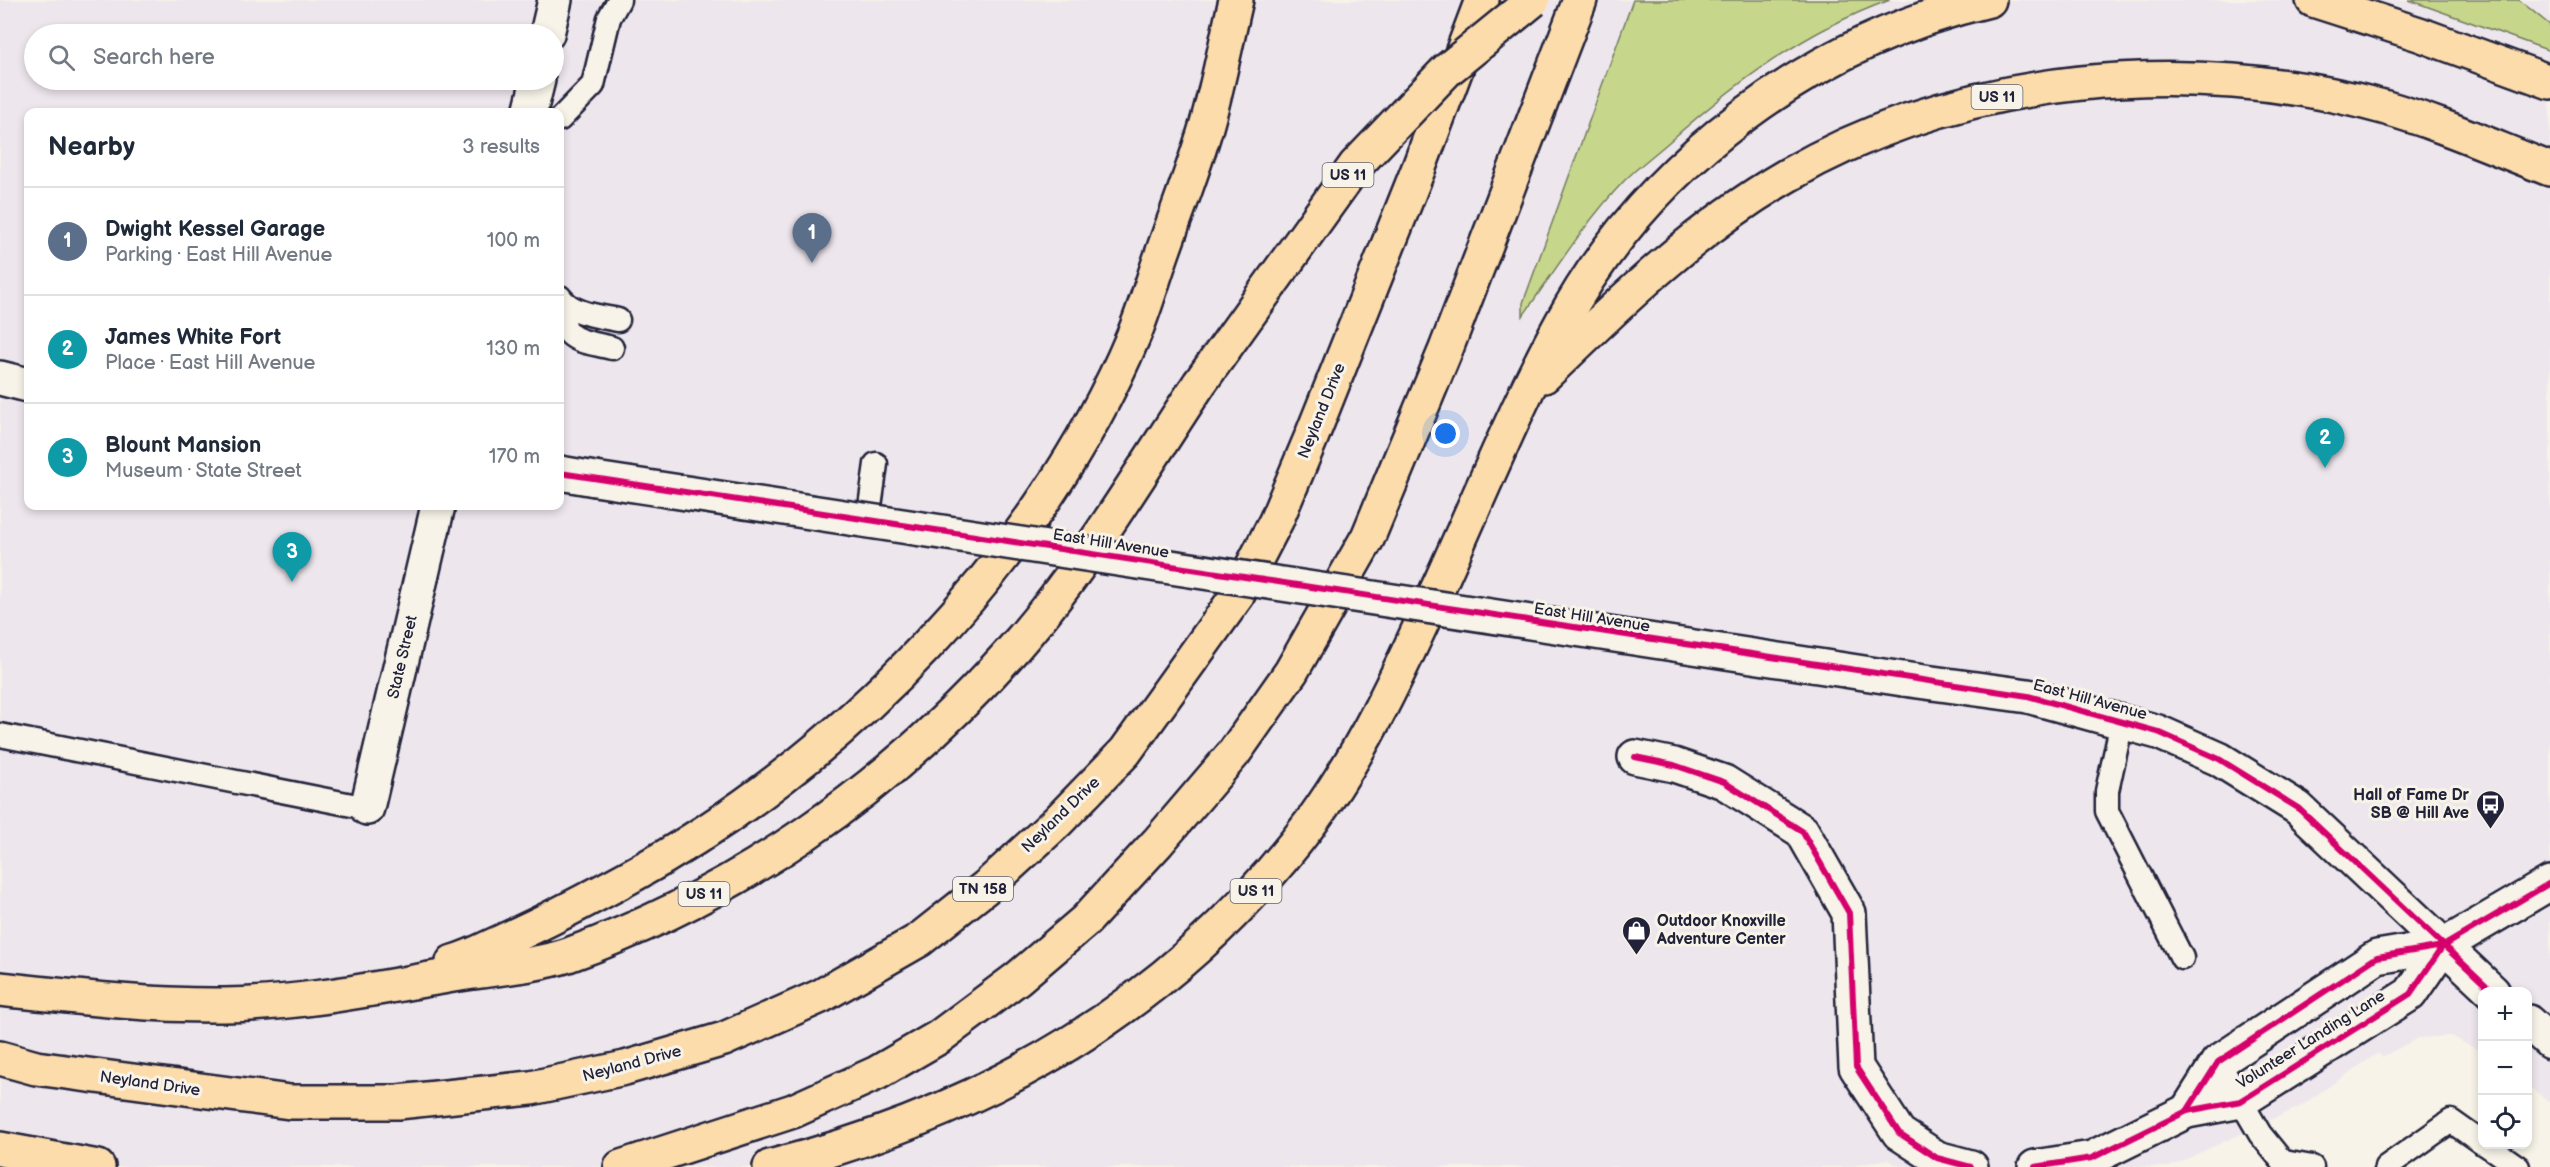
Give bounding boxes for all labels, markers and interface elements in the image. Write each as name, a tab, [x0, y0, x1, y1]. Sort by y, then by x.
search box	[24, 24, 564, 90]
icon: search	[45, 41, 78, 74]
text: Search here	[93, 44, 215, 71]
road number: US 11	[1972, 85, 2022, 109]
text: Nearby	[48, 132, 135, 163]
text: 3 results	[462, 135, 540, 159]
road number: US 11	[1322, 163, 1374, 187]
pin: 1	[792, 214, 832, 263]
text: Dwight Kessel Garage	[105, 216, 325, 243]
text: 1	[63, 229, 72, 253]
text: 100 m	[487, 229, 540, 253]
text: Parking · East Hill Avenue	[105, 243, 332, 267]
text: James White Fort	[105, 324, 281, 351]
text: 2	[62, 337, 73, 361]
text: 130 m	[486, 337, 540, 361]
text: Place · East Hill Avenue	[105, 351, 315, 375]
street label: Neyland Drive	[1294, 360, 1350, 461]
pin: 2	[2306, 418, 2344, 468]
your location	[1431, 419, 1460, 448]
text: Blount Mansion	[105, 432, 261, 459]
text: 3	[62, 445, 73, 469]
text: 170 m	[489, 445, 540, 469]
text: Museum · State Street	[105, 459, 302, 483]
street label: East Hill Avenue	[1052, 525, 1171, 563]
pin: 3	[272, 532, 312, 582]
street label: East Hill Avenue	[1533, 599, 1652, 637]
street label: State Street	[384, 613, 422, 701]
street label: East Hill Avenue	[2031, 676, 2150, 724]
street label: Neyland Drive	[1018, 773, 1104, 857]
place label: Hall of Fame Dr SB @ Hill Ave	[2353, 786, 2470, 823]
bus stop icon: Hall of Fame Dr SB @ Hill Ave	[2474, 788, 2506, 830]
road number: TN 158	[953, 877, 1013, 901]
road number: US 11	[1230, 879, 1282, 903]
road number: US 11	[678, 882, 730, 906]
place label: Outdoor Knoxville Adventure Center	[1656, 912, 1786, 949]
shop icon: Outdoor Knoxville Adventure Center	[1620, 914, 1652, 956]
street label: Volunteer Landing Lane	[2233, 986, 2389, 1093]
map controls	[2478, 987, 2532, 1149]
button: +	[2478, 987, 2532, 1041]
button: −	[2478, 1041, 2532, 1095]
street label: Neyland Drive	[581, 1042, 684, 1086]
street label: Neyland Drive	[99, 1068, 202, 1101]
button: locate	[2478, 1095, 2532, 1149]

